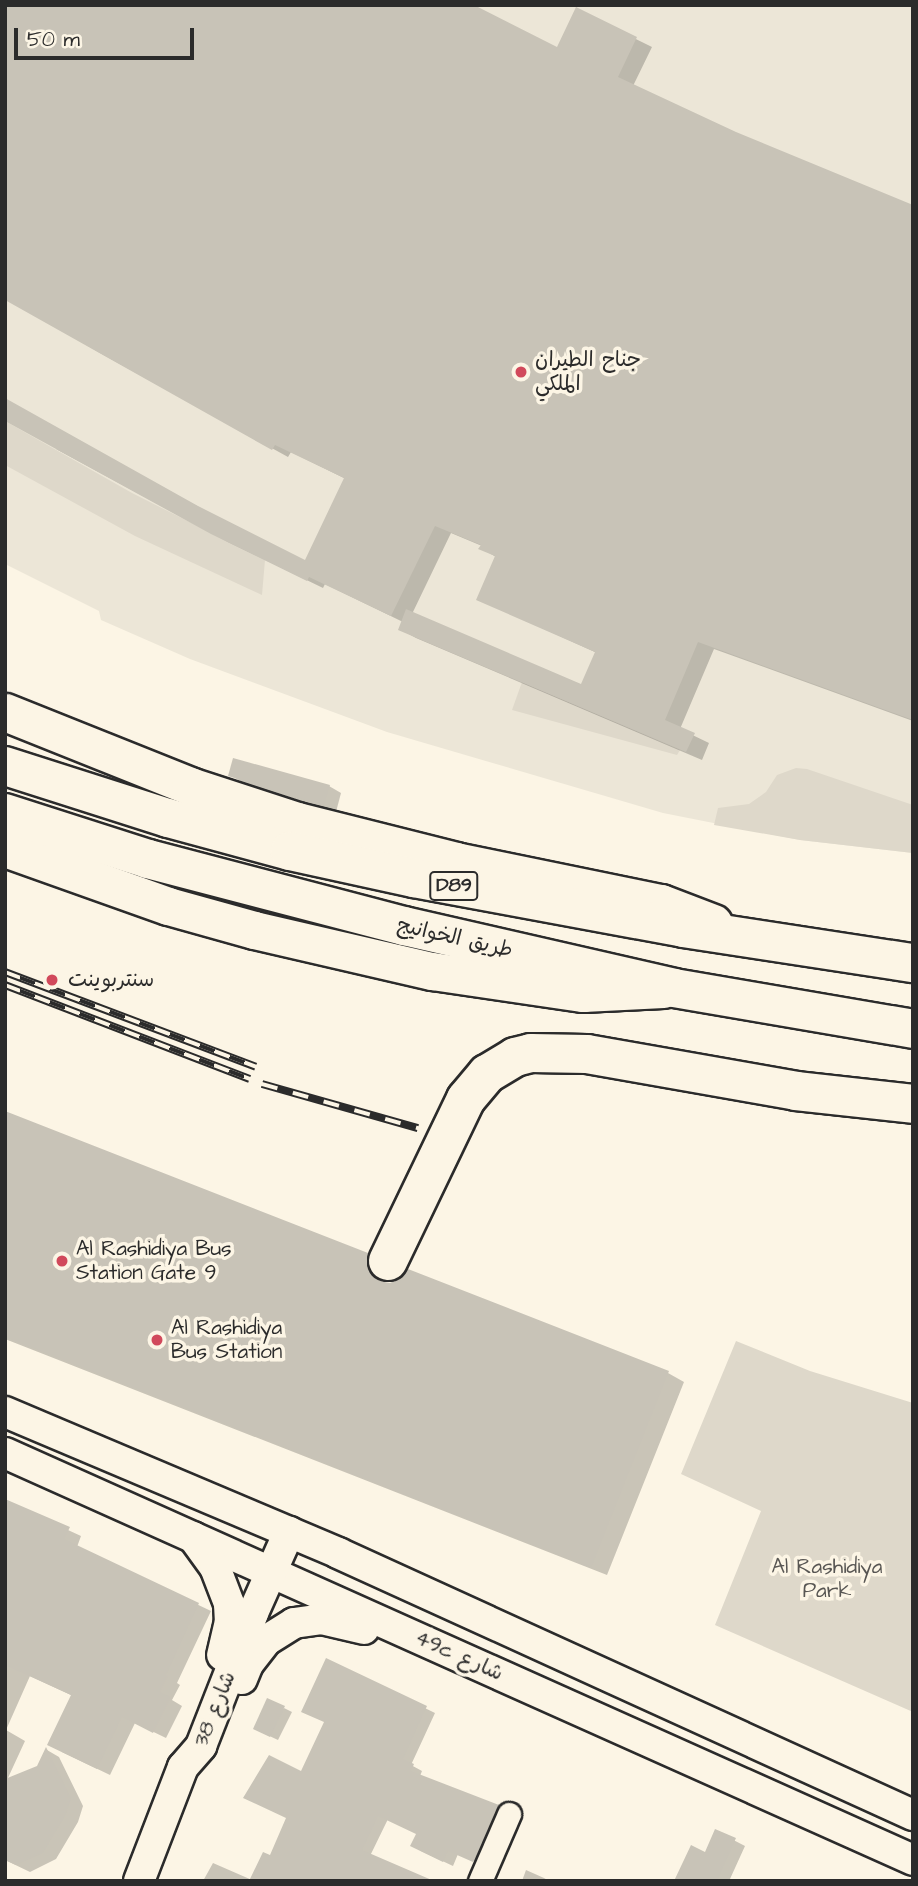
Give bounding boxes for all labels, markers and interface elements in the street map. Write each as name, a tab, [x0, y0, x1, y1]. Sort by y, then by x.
scale bar	[18, 14, 198, 58]
text: 50 m	[27, 25, 80, 54]
place label: جناح الطيران الملكي	[535, 347, 641, 397]
marker: جناح الطيران الملكي	[513, 364, 529, 380]
road number: D89	[428, 870, 480, 902]
street label: طريق الخوانيج	[395, 912, 515, 964]
place label: سنتربوينت	[68, 967, 154, 993]
marker: سنتربوينت	[42, 970, 62, 990]
place label: Al Rashidiya Bus Station Gate 9	[76, 1236, 232, 1286]
marker: Al Rashidiya Bus Station Gate 9	[54, 1253, 70, 1269]
place label: Al Rashidiya Bus Station	[171, 1315, 282, 1365]
marker: Al Rashidiya Bus Station	[149, 1332, 165, 1348]
park label: Al Rashidiya Park	[771, 1554, 883, 1604]
street label: 49c شارع	[411, 1625, 507, 1687]
street label: شارع 38	[189, 1668, 241, 1750]

